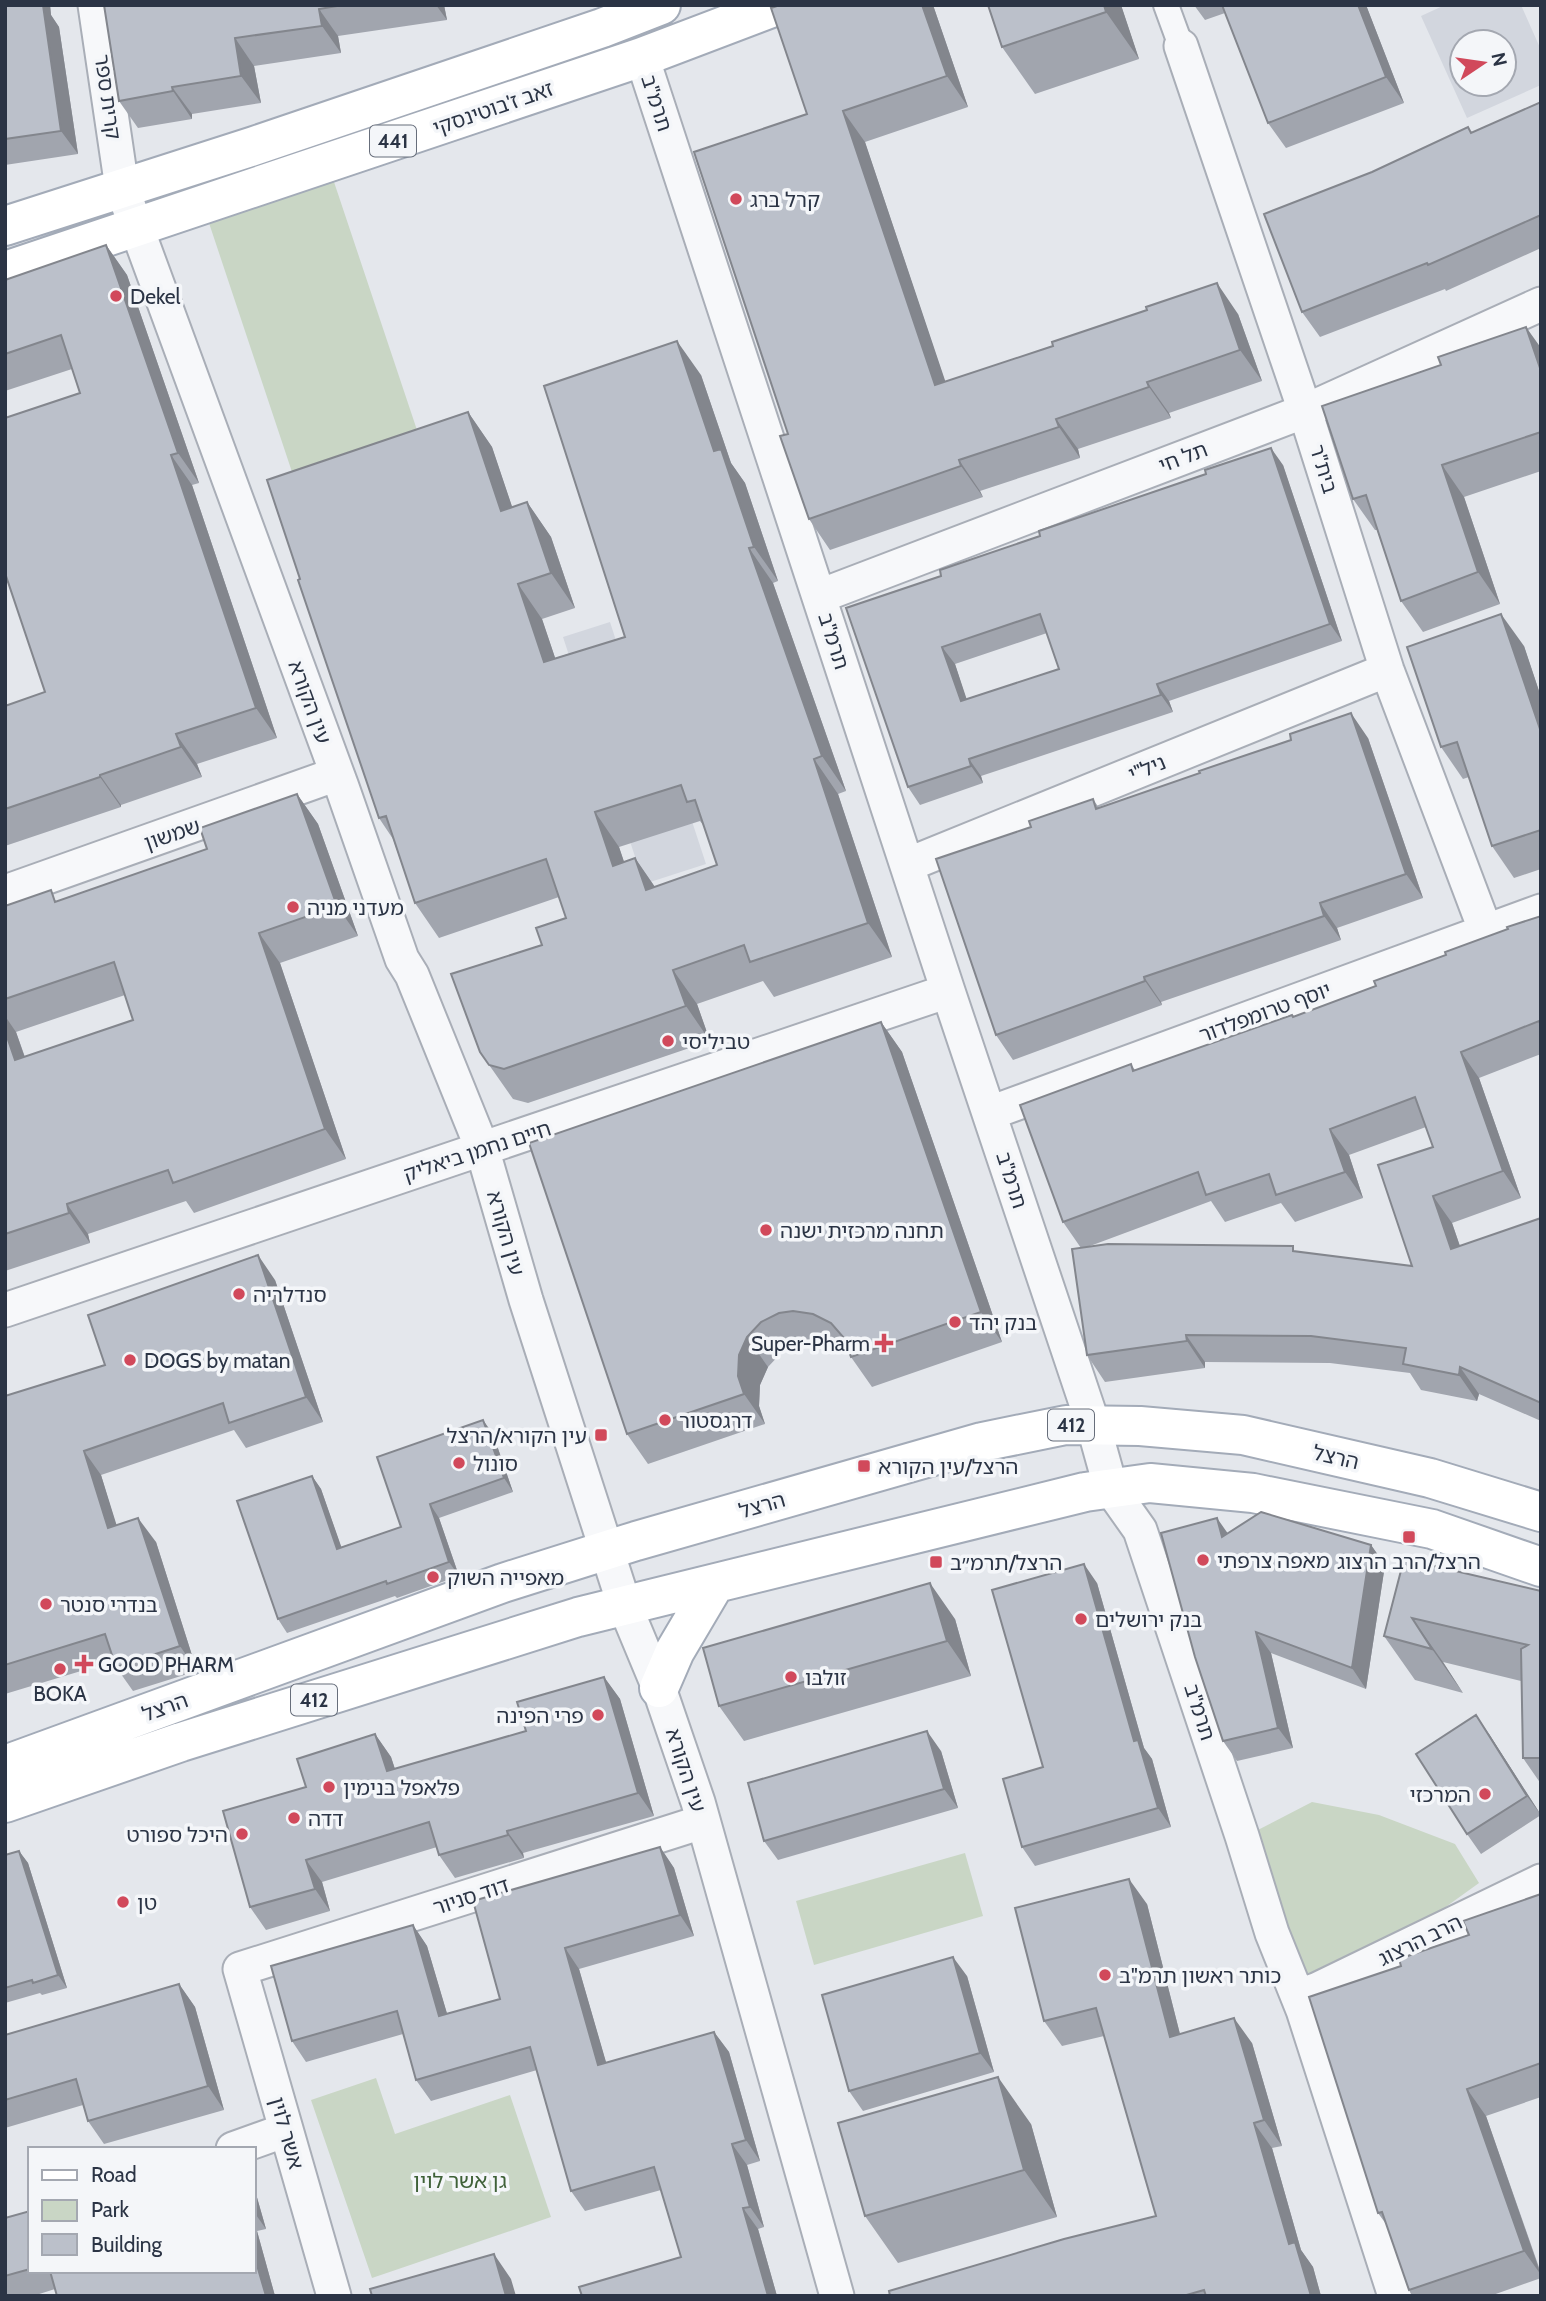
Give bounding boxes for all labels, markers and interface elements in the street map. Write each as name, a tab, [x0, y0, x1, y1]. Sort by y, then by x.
north arrow	[1448, 28, 1518, 98]
text: N	[1486, 50, 1512, 68]
street label: קרית ספר	[90, 53, 126, 141]
street label: תרמ"ב	[636, 72, 678, 134]
street label: זאב ז'בוטינסקי	[429, 76, 557, 140]
road number: 441	[370, 125, 416, 156]
place label: קרל ברג	[750, 187, 820, 212]
marker: קרל ברג	[728, 191, 744, 207]
place label: Dekel	[130, 284, 181, 309]
marker: Dekel	[108, 288, 124, 304]
street label: תל חי	[1155, 436, 1211, 478]
street label: בית"ר	[1305, 441, 1343, 497]
street label: תרמ"ב	[813, 610, 855, 672]
street label: עין הקורא	[283, 657, 337, 747]
street label: ניל"י	[1125, 749, 1169, 787]
street label: שמשון	[141, 813, 203, 855]
place label: מעדני מניה	[307, 895, 404, 920]
marker: מעדני מניה	[285, 899, 301, 915]
street label: יוסף טרומפלדור	[1196, 977, 1334, 1047]
place label: טביליסי	[682, 1029, 750, 1054]
marker: טביליסי	[660, 1033, 676, 1049]
street label: חיים נחמן ביאליק	[400, 1115, 554, 1187]
street label: תרמ"ב	[991, 1149, 1033, 1211]
street label: עין הקורא	[482, 1188, 530, 1278]
place label: תחנה מרכזית ישנה	[780, 1218, 944, 1243]
marker: תחנה מרכזית ישנה	[758, 1222, 774, 1238]
place label: סנדלריה	[253, 1282, 327, 1307]
marker: סנדלריה	[231, 1286, 247, 1302]
place label: בנק יהד	[969, 1310, 1037, 1335]
marker: בנק יהד	[947, 1314, 963, 1330]
place label: Super-Pharm	[751, 1331, 870, 1356]
marker: Super-Pharm	[876, 1335, 892, 1351]
place label: DOGS by matan	[144, 1348, 290, 1373]
marker: DOGS by matan	[122, 1352, 138, 1368]
place label: דרגסטור	[679, 1408, 752, 1433]
road number: 412	[1048, 1410, 1094, 1441]
marker: דרגסטור	[657, 1412, 673, 1428]
place label: עין הקורא/הרצל	[446, 1423, 587, 1448]
marker: עין הקורא/הרצל	[593, 1427, 609, 1443]
street label: הרצל	[1310, 1440, 1362, 1474]
place label: סונול	[473, 1451, 518, 1476]
place label: הרצל/עין הקורא	[878, 1454, 1019, 1479]
marker: סונול	[451, 1455, 467, 1471]
marker: הרצל/עין הקורא	[856, 1458, 872, 1474]
street label: הרצל	[736, 1487, 788, 1523]
marker: הרצל/הרב הרצוג	[1401, 1529, 1417, 1545]
place label: מאפה צרפתי	[1217, 1548, 1330, 1573]
place label: הרצל/הרב הרצוג	[1337, 1549, 1481, 1574]
place label: הרצל/תרמ״ב	[950, 1550, 1062, 1575]
marker: מאפה צרפתי	[1195, 1552, 1211, 1568]
marker: הרצל/תרמ״ב	[928, 1554, 944, 1570]
place label: מאפייה השוק	[447, 1565, 564, 1590]
marker: מאפייה השוק	[425, 1569, 441, 1585]
place label: בנדרי סנטר	[60, 1592, 158, 1617]
marker: בנדרי סנטר	[38, 1596, 54, 1612]
place label: בנק ירושלים	[1095, 1607, 1202, 1632]
marker: בנק ירושלים	[1073, 1611, 1089, 1627]
place label: GOOD PHARM	[98, 1652, 234, 1677]
marker: GOOD PHARM	[76, 1656, 92, 1672]
marker: BOKA	[52, 1661, 68, 1677]
place label: זולבו	[805, 1665, 847, 1690]
marker: זולבו	[783, 1669, 799, 1685]
place label: BOKA	[33, 1681, 87, 1706]
street label: תרמ"ב	[1179, 1681, 1221, 1743]
road number: 412	[291, 1684, 337, 1716]
street label: הרצל	[139, 1687, 191, 1727]
place label: פרי הפינה	[496, 1703, 584, 1728]
marker: פרי הפינה	[590, 1707, 606, 1723]
street label: עין הקורא	[661, 1725, 711, 1815]
place label: פלאפל בנימין	[343, 1775, 460, 1800]
marker: פלאפל בנימין	[321, 1779, 337, 1795]
place label: המרכזי	[1409, 1782, 1471, 1807]
marker: המרכזי	[1477, 1786, 1493, 1802]
place label: דדה	[308, 1806, 344, 1831]
marker: דדה	[286, 1810, 302, 1826]
place label: היכל ספורט	[126, 1822, 228, 1847]
marker: היכל ספורט	[234, 1826, 250, 1842]
street label: דוד סניור	[430, 1872, 512, 1920]
place label: טן	[137, 1890, 157, 1915]
marker: טן	[115, 1894, 131, 1910]
street label: הרב הרצוג	[1374, 1909, 1466, 1971]
place label: כותר ראשון תרמ"ב	[1119, 1963, 1281, 1988]
marker: כותר ראשון תרמ"ב	[1097, 1967, 1113, 1983]
street label: אשר לוין	[265, 2094, 309, 2172]
legend	[28, 2147, 256, 2273]
text: Road	[91, 2162, 137, 2187]
park label: גן אשר לוין	[413, 2168, 507, 2193]
text: Park	[91, 2197, 129, 2222]
text: Building	[91, 2232, 163, 2257]

